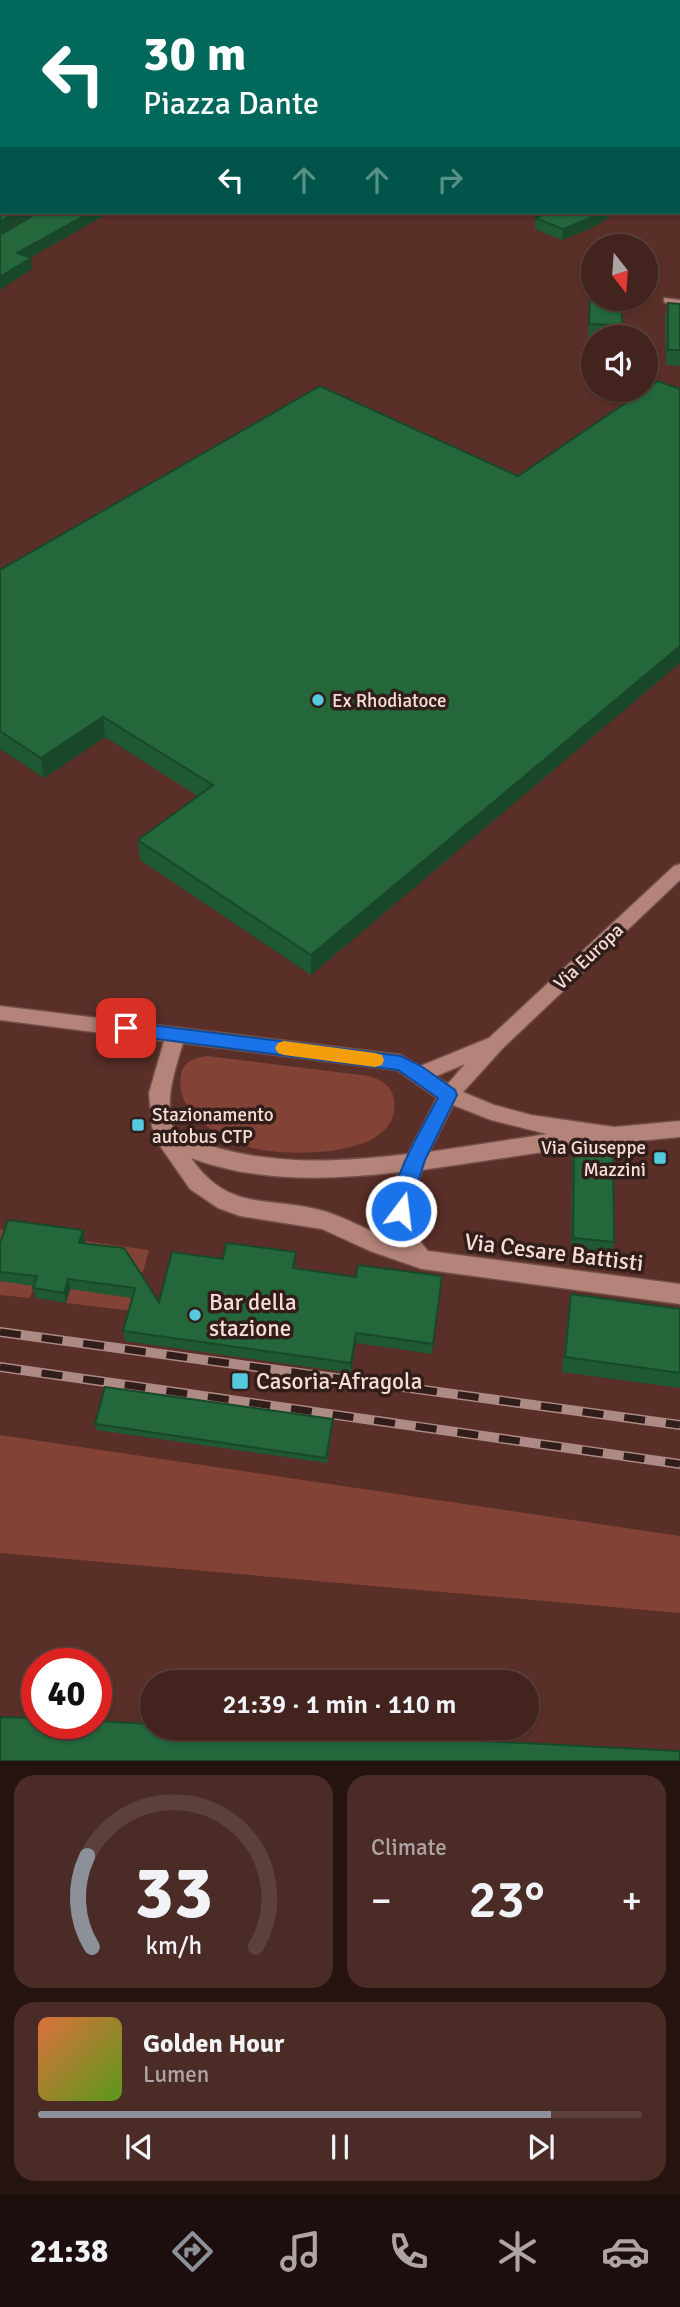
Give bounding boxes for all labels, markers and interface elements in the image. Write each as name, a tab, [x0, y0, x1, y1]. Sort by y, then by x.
text: 30 m	[143, 24, 246, 84]
icon: left	[28, 28, 119, 119]
text: Piazza Dante	[143, 84, 319, 123]
icon: left	[212, 161, 250, 199]
icon: ahead	[285, 161, 323, 199]
icon: ahead	[358, 161, 396, 199]
icon: right	[431, 161, 469, 199]
north arrow	[581, 234, 658, 312]
map controls	[581, 234, 658, 402]
button: sound	[581, 325, 658, 402]
place label: Ex Rhodiatoce	[332, 689, 447, 713]
marker: Ex Rhodiatoce	[310, 692, 326, 708]
street label: Via Europa	[549, 918, 629, 995]
pin	[96, 998, 156, 1058]
icon: arrive	[107, 1009, 145, 1047]
place label: Stazionamento autobus CTP	[152, 1103, 274, 1149]
marker: Stazionamento autobus CTP	[130, 1117, 146, 1133]
place label: Via Giuseppe Mazzini	[541, 1136, 646, 1182]
marker: Via Giuseppe Mazzini	[652, 1150, 668, 1166]
position arrow	[364, 1174, 438, 1248]
street label: Via Cesare Battisti	[463, 1227, 645, 1278]
place label: Bar della stazione	[209, 1288, 297, 1343]
marker: Bar della stazione	[187, 1307, 203, 1323]
place label: Casoria-Afragola	[256, 1367, 422, 1396]
marker: Casoria-Afragola	[230, 1371, 250, 1391]
speed limit sign: 40	[21, 1648, 112, 1739]
text: 21:39 · 1 min · 110 m	[223, 1689, 456, 1721]
text: Climate	[371, 1833, 447, 1862]
text: 33	[134, 1850, 213, 1939]
text: 23°	[468, 1868, 545, 1932]
text: −	[371, 1877, 392, 1924]
text: +	[621, 1877, 642, 1924]
text: km/h	[145, 1930, 202, 1961]
text: Golden Hour	[143, 2028, 284, 2060]
text: Lumen	[143, 2060, 209, 2089]
icon: previous	[120, 2128, 158, 2166]
icon: pause	[321, 2128, 359, 2166]
icon: next	[522, 2128, 560, 2166]
icon: directions	[168, 2227, 217, 2276]
icon: music	[276, 2227, 325, 2276]
icon: phone	[384, 2227, 433, 2276]
icon: climate	[493, 2227, 542, 2276]
icon: car	[601, 2227, 650, 2276]
text: 21:38	[30, 2232, 108, 2271]

